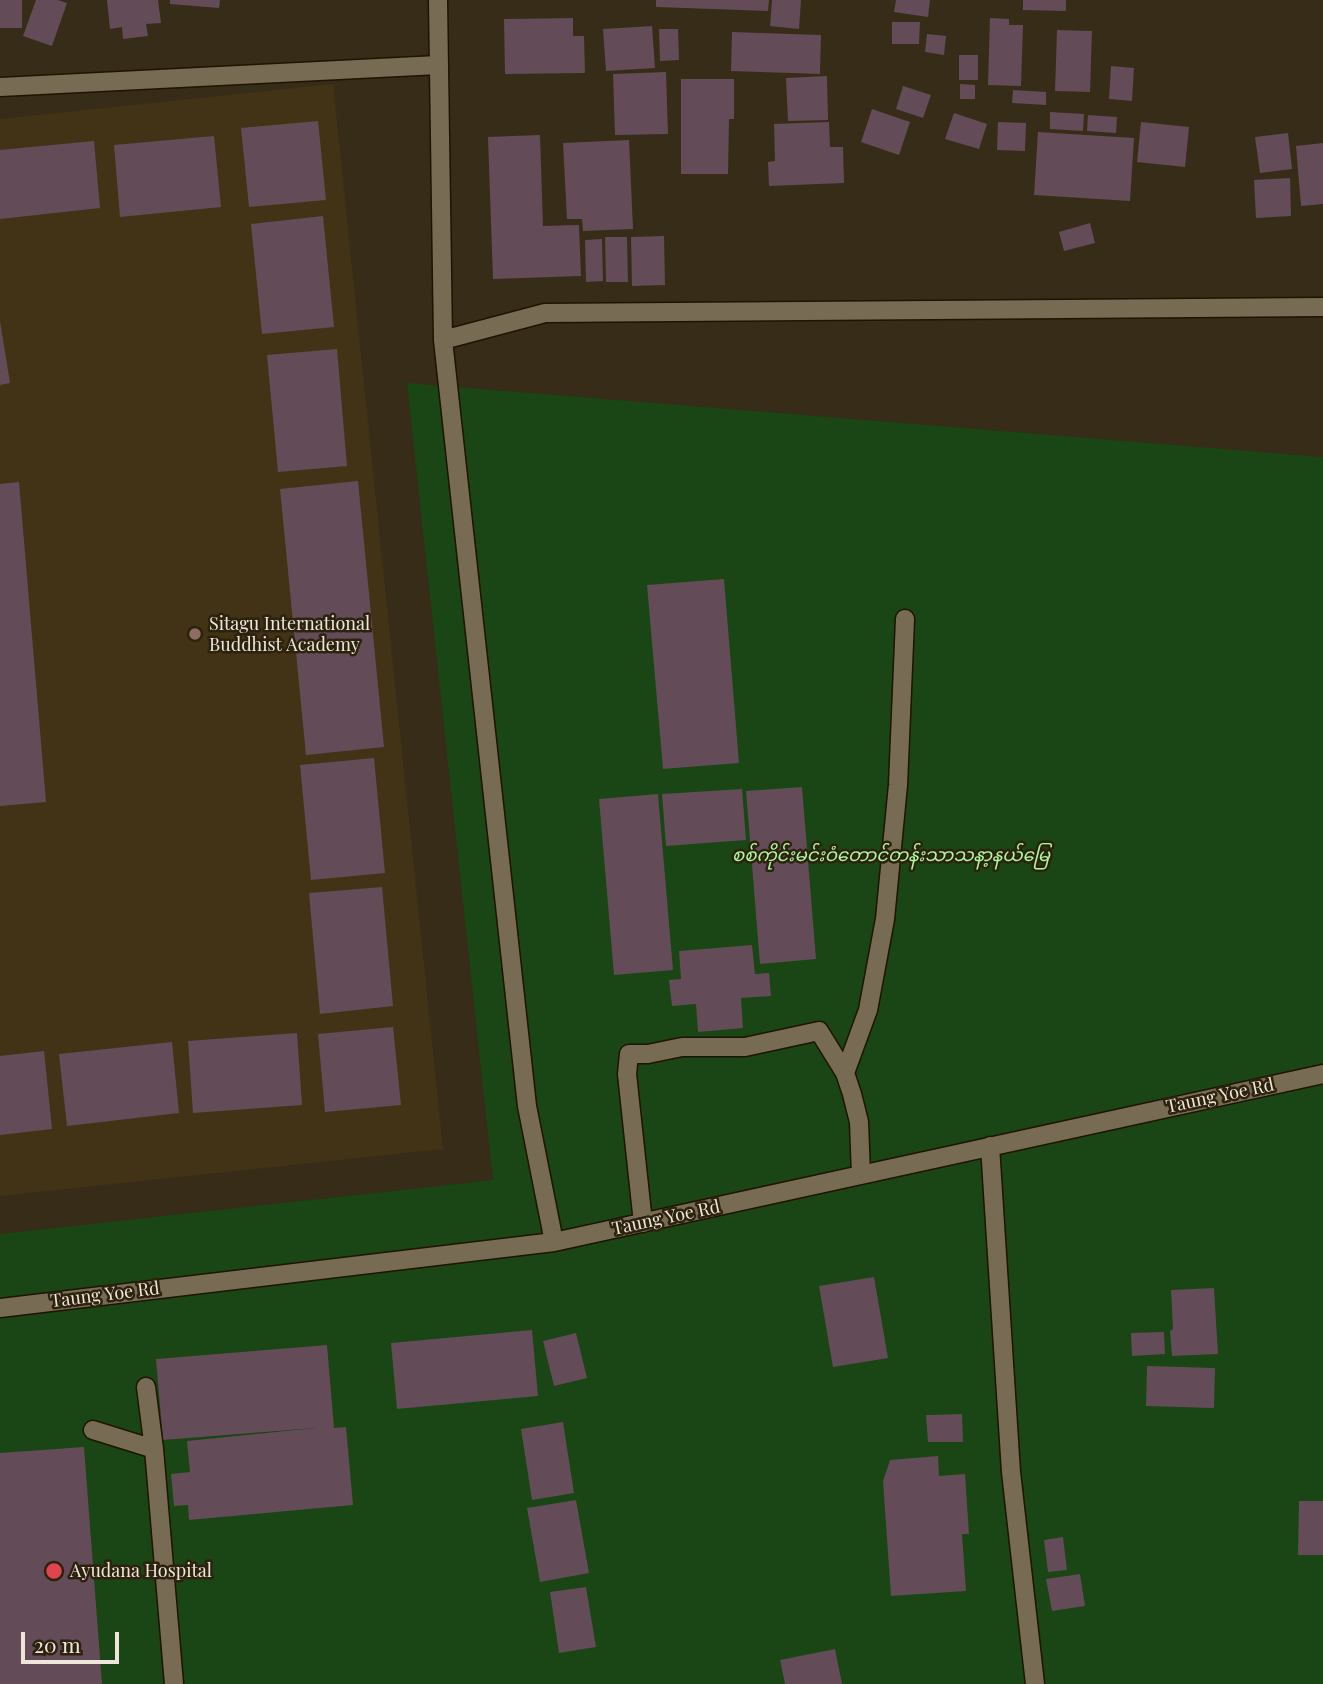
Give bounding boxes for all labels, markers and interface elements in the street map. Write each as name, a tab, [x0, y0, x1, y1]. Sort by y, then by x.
place label: Sitagu International Buddhist Academy	[209, 613, 370, 656]
marker: Sitagu International Buddhist Academy	[187, 626, 203, 642]
park label: စစ်ကိုင်းမင်းဝံတောင်တန်းသာသနာ့နယ်မြေ	[732, 844, 1050, 866]
street label: Taung Yoe Rd	[1164, 1074, 1276, 1118]
street label: Taung Yoe Rd	[610, 1196, 722, 1240]
street label: Taung Yoe Rd	[49, 1278, 161, 1312]
place label: Ayudana Hospital	[70, 1560, 212, 1582]
marker: Ayudana Hospital	[44, 1561, 64, 1581]
scale bar	[24, 1618, 122, 1662]
text: 20 m	[34, 1630, 81, 1658]

